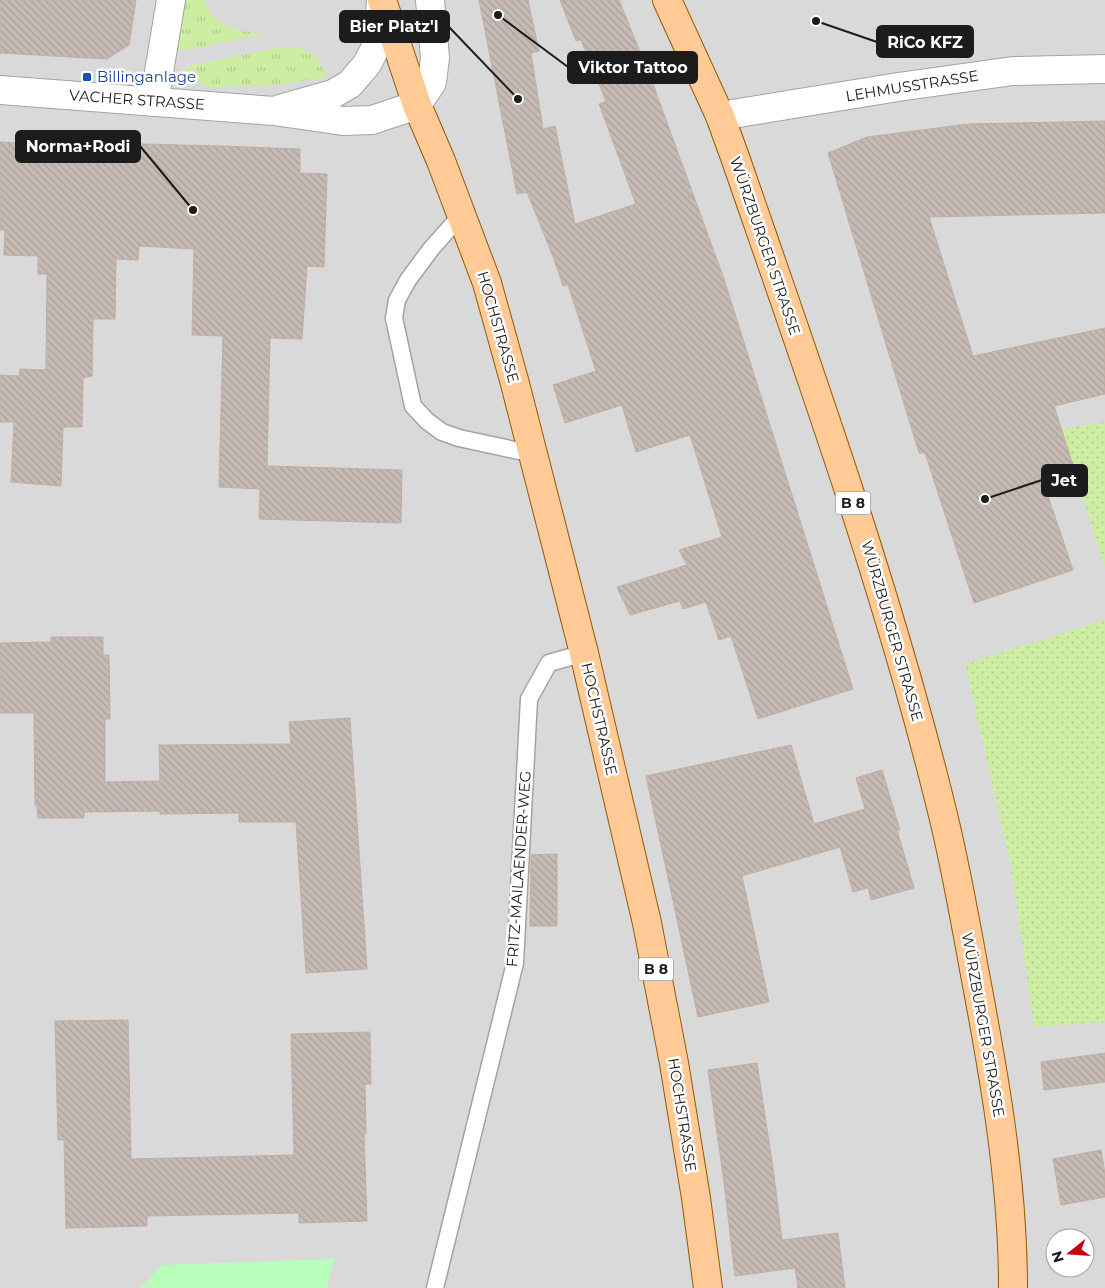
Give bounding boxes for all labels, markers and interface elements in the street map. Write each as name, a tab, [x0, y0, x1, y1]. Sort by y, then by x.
callout: Bier Platz'l	[340, 11, 449, 42]
text: Bier Platz'l	[349, 17, 439, 36]
callout: RiCo KFZ	[877, 26, 973, 57]
text: RiCo KFZ	[887, 33, 963, 52]
callout: Viktor Tattoo	[568, 52, 697, 83]
text: Viktor Tattoo	[577, 58, 688, 77]
street label: LEHMUSSTRASSE	[844, 66, 980, 105]
place label: Billinganlage	[97, 67, 196, 86]
marker: Billinganlage	[81, 71, 93, 83]
street label: VACHER STRASSE	[69, 85, 206, 114]
callout: Norma+Rodi	[16, 131, 140, 162]
text: Norma+Rodi	[26, 137, 130, 156]
street label: WÜRZBURGER STRASSE	[726, 154, 805, 338]
street label: HOCHSTRASSE	[473, 269, 524, 385]
callout: Jet	[1042, 465, 1087, 496]
text: Jet	[1050, 471, 1077, 490]
road number: B 8	[836, 492, 870, 514]
street label: WÜRZBURGER STRASSE	[858, 538, 927, 724]
street label: HOCHSTRASSE	[577, 661, 622, 777]
street label: FRITZ-MAILAENDER-WEG	[502, 770, 535, 968]
street label: WÜRZBURGER STRASSE	[958, 931, 1009, 1119]
road number: B 8	[638, 958, 674, 981]
street label: HOCHSTRASSE	[664, 1056, 701, 1173]
north arrow	[1045, 1228, 1095, 1278]
text: N	[1047, 1249, 1068, 1265]

